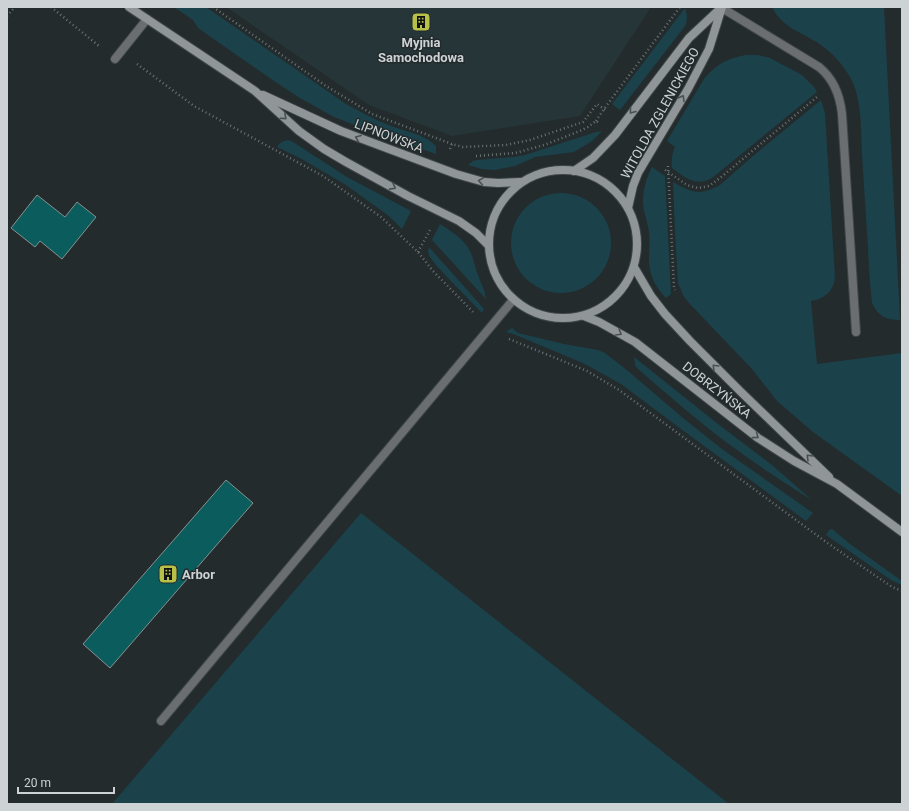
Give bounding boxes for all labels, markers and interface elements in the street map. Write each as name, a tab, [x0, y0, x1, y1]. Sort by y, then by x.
building icon: Myjnia Samochodowa	[410, 11, 432, 33]
place label: Myjnia Samochodowa	[378, 35, 464, 65]
street label: WITOLDA ZGLENICKIEGO	[618, 45, 702, 181]
one-way arrow	[678, 95, 685, 102]
one-way arrow	[630, 107, 637, 114]
one-way arrow	[279, 112, 287, 120]
street label: LIPNOWSKA	[352, 116, 426, 156]
one-way arrow	[355, 134, 362, 142]
one-way arrow	[478, 177, 484, 185]
one-way arrow	[389, 183, 396, 190]
one-way arrow	[615, 328, 622, 335]
street label: DOBRZYŃSKA	[680, 359, 755, 422]
one-way arrow	[712, 364, 720, 372]
one-way arrow	[752, 431, 759, 438]
one-way arrow	[806, 454, 814, 462]
building icon: Arbor	[157, 563, 179, 585]
place label: Arbor	[182, 567, 215, 582]
scale bar	[18, 769, 114, 795]
text: 20 m	[24, 776, 51, 790]

